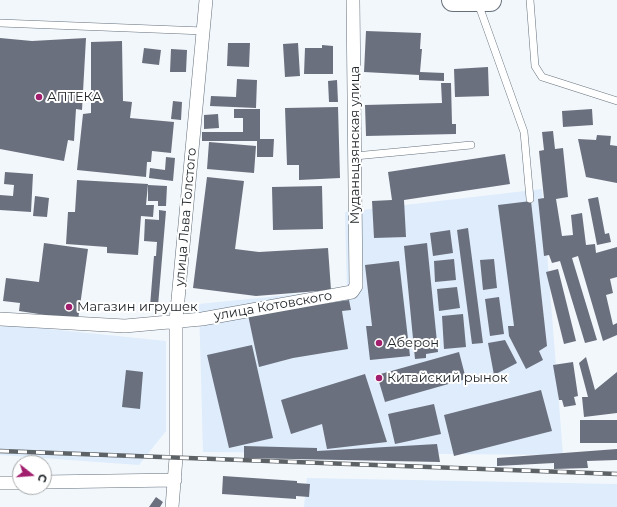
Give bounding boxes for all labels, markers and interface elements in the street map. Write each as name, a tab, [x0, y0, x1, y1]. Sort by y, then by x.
street label: Муданьцзянская улица	[347, 66, 363, 224]
place label: АПТЕКА	[47, 89, 102, 105]
marker: АПТЕКА	[34, 92, 44, 102]
street label: улица Льва Толстого	[172, 147, 200, 287]
street label: улица Котовского	[213, 288, 333, 324]
place label: Магазин игрушек	[77, 299, 198, 315]
marker: Магазин игрушек	[64, 302, 74, 312]
place label: Аберон	[387, 335, 439, 351]
marker: Аберон	[374, 338, 384, 348]
place label: Китайский рынок	[387, 370, 507, 386]
marker: Китайский рынок	[374, 373, 384, 383]
north arrow	[12, 455, 52, 495]
text: С	[35, 472, 50, 484]

